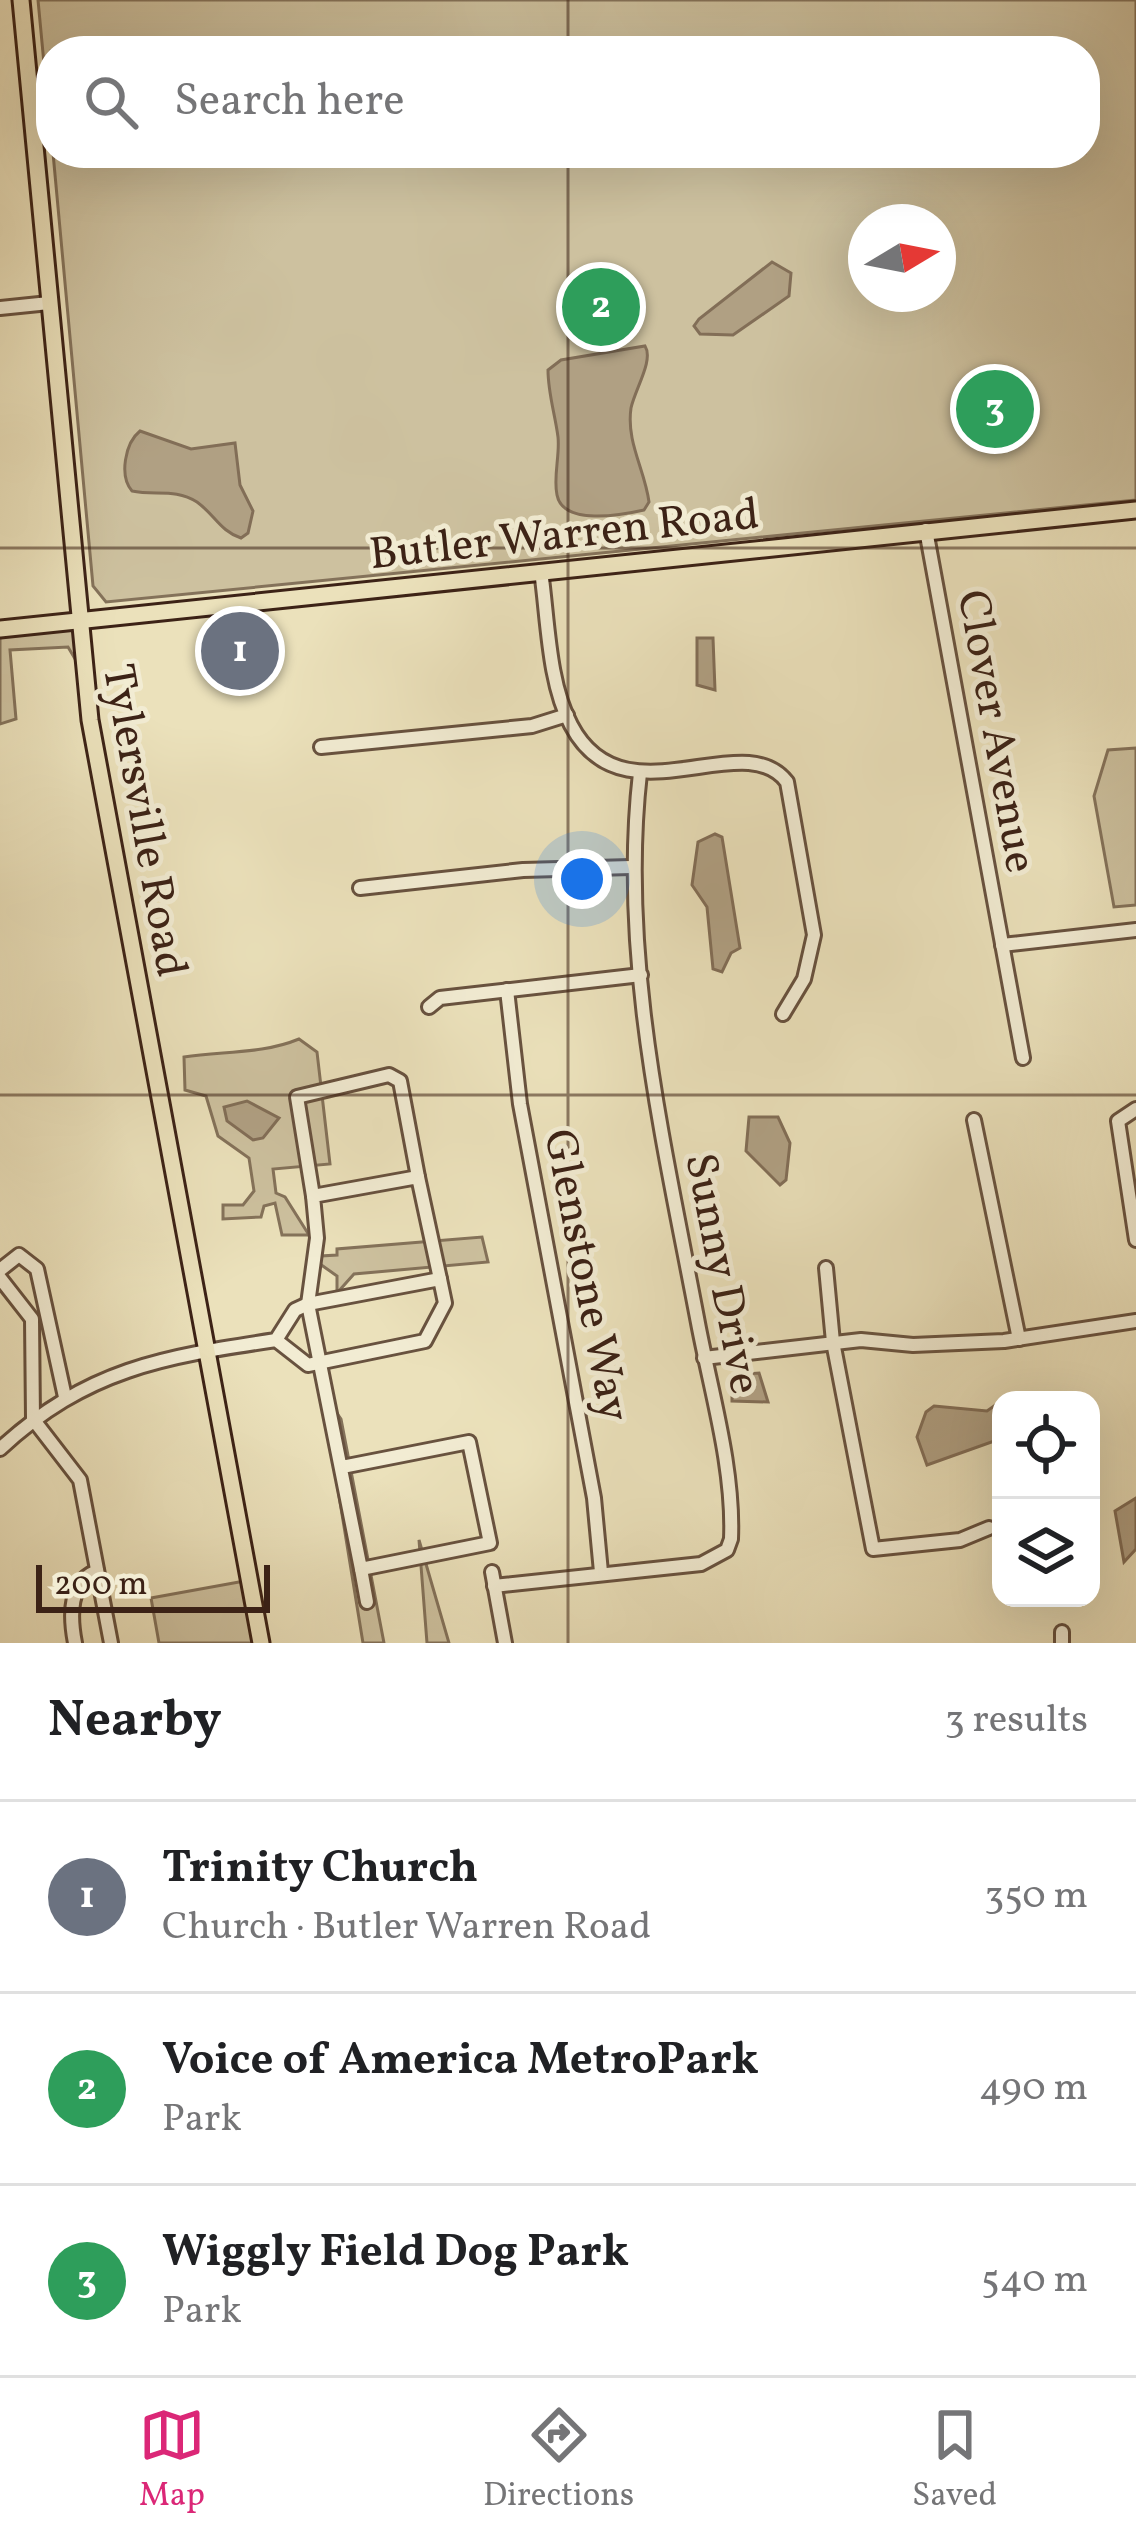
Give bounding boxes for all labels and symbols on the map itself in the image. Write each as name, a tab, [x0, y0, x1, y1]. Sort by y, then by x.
north arrow	[848, 204, 956, 312]
pin: 2	[562, 262, 640, 352]
pin: 3	[956, 364, 1034, 454]
street label: Butler Warren Road	[367, 485, 762, 588]
street label: Clover Avenue	[939, 585, 1050, 878]
pin: 1	[201, 606, 279, 696]
street label: Tylersville Road	[84, 659, 201, 982]
your location	[552, 849, 612, 909]
street label: Glenstone Way	[525, 1124, 644, 1427]
street label: Sunny Drive	[666, 1148, 775, 1400]
scale bar	[36, 1559, 270, 1612]

